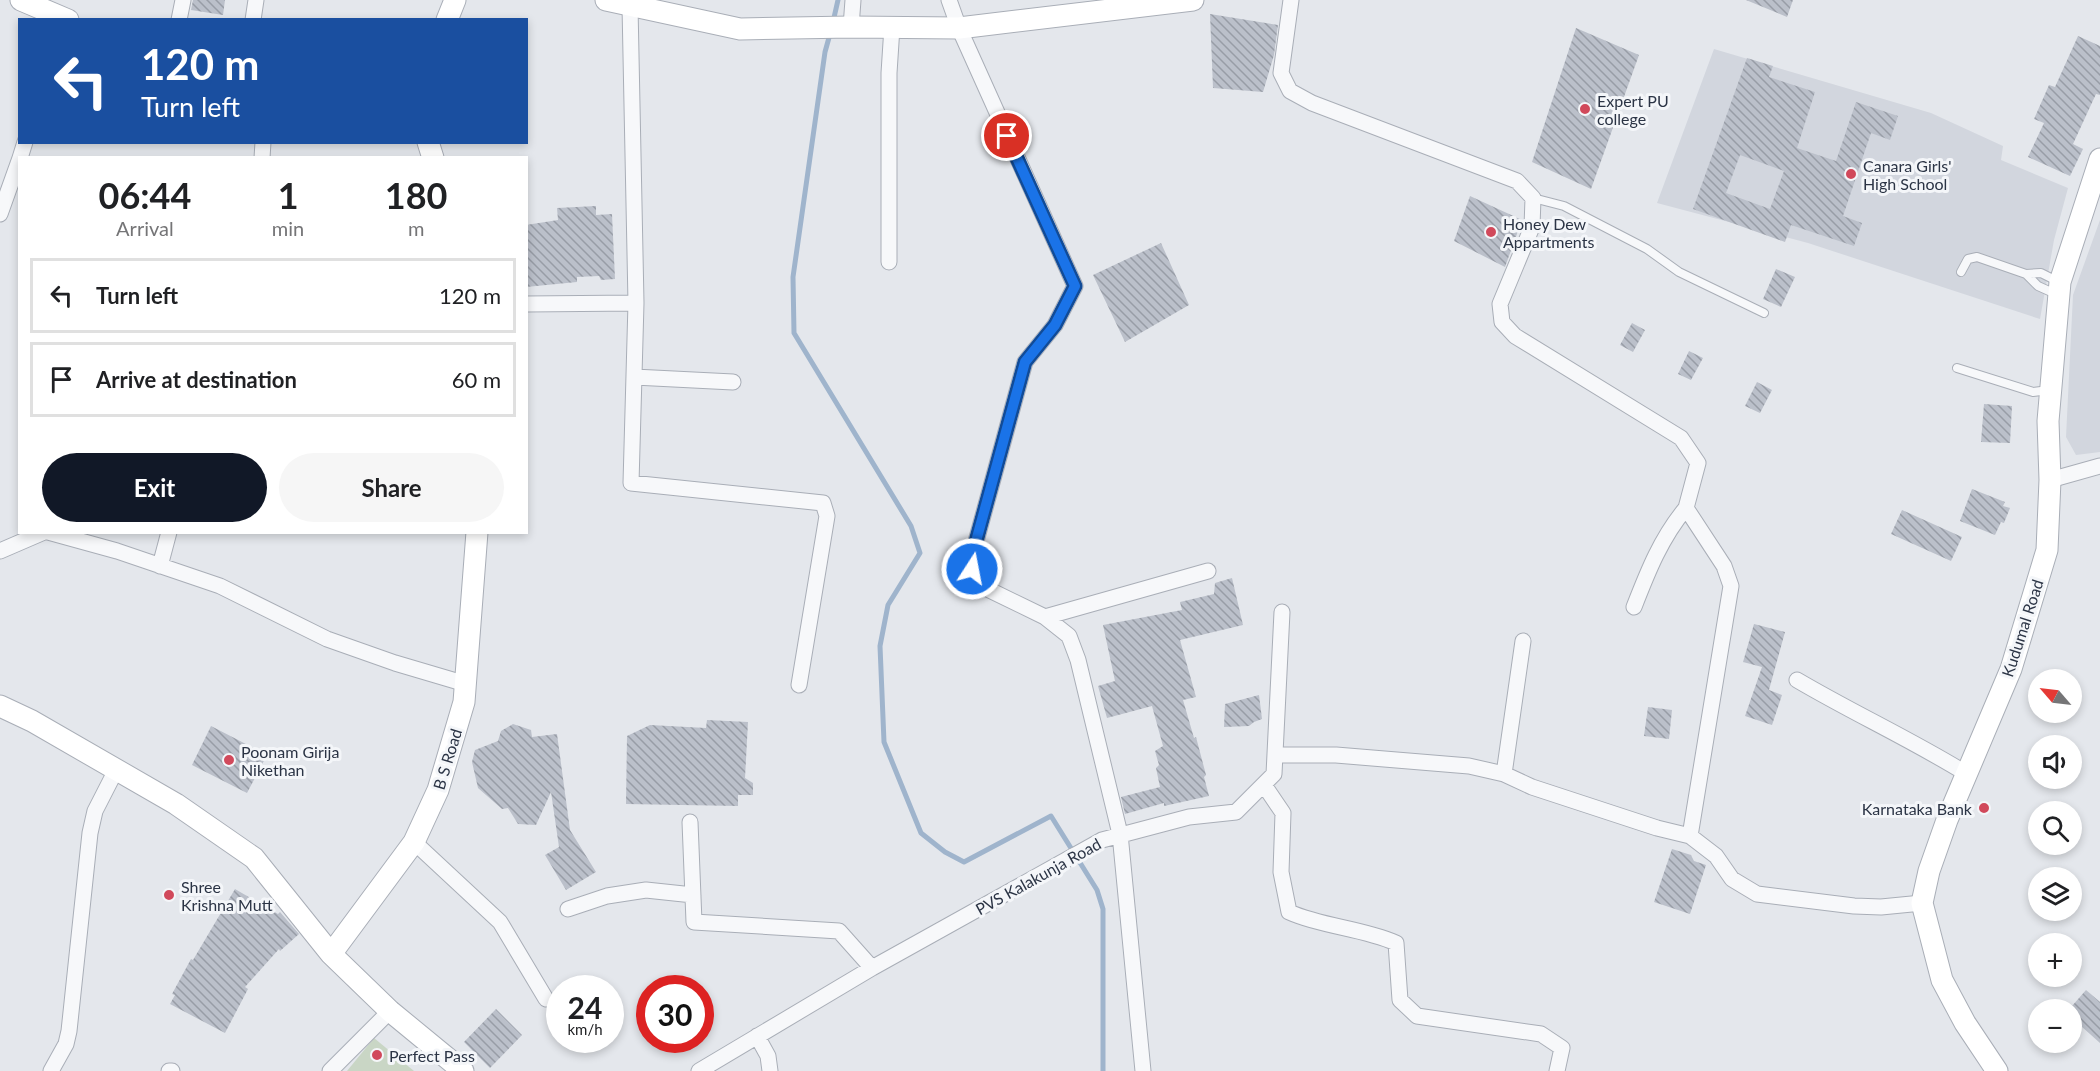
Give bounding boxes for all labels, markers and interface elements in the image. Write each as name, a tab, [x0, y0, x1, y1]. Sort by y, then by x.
text: 120 m	[141, 39, 259, 89]
icon: left	[42, 42, 120, 120]
text: Turn left	[141, 90, 240, 123]
place label: Expert PU college	[1597, 91, 1669, 128]
marker: Expert PU college	[1578, 102, 1592, 116]
pin	[981, 110, 1032, 161]
icon: arrive	[990, 119, 1023, 152]
place label: Canara Girls' High School	[1863, 156, 1952, 193]
marker: Canara Girls' High School	[1844, 167, 1858, 181]
text: 06:44	[99, 173, 191, 217]
text: 1	[278, 173, 299, 217]
text: 180	[385, 173, 447, 217]
place label: Honey Dew Appartments	[1503, 214, 1594, 251]
text: Arrival	[116, 216, 174, 240]
text: min	[272, 216, 304, 240]
text: m	[408, 216, 424, 240]
marker: Honey Dew Appartments	[1484, 225, 1498, 239]
icon: left	[45, 279, 78, 312]
text: Turn left	[96, 282, 178, 309]
text: 120 m	[439, 282, 501, 309]
icon: arrive	[45, 363, 78, 396]
text: Arrive at destination	[96, 366, 297, 393]
text: 60 m	[452, 366, 501, 393]
button: Exit	[42, 453, 267, 522]
button: Share	[279, 453, 504, 522]
position arrow	[940, 537, 1004, 601]
street label: Kudumal Road	[1997, 577, 2047, 679]
north arrow	[2028, 669, 2082, 723]
map controls	[2028, 669, 2082, 1053]
street label: B S Road	[429, 726, 465, 792]
button: sound	[2028, 735, 2082, 789]
place label: Poonam Girija Nikethan	[241, 742, 339, 779]
marker: Poonam Girija Nikethan	[222, 753, 236, 767]
place label: Karnataka Bank	[1862, 799, 1973, 818]
marker: Karnataka Bank	[1977, 801, 1991, 815]
button: search	[2028, 801, 2082, 855]
street label: PVS Kalakunja Road	[972, 834, 1104, 918]
button: layers	[2028, 867, 2082, 921]
place label: Shree Krishna Mutt	[181, 877, 273, 914]
marker: Shree Krishna Mutt	[162, 888, 176, 902]
button: +	[2028, 933, 2082, 987]
speed limit sign: 30	[636, 975, 714, 1053]
text: 24	[568, 989, 602, 1025]
button: −	[2028, 999, 2082, 1053]
text: km/h	[567, 1020, 603, 1038]
place label: Perfect Pass	[389, 1046, 475, 1065]
marker: Perfect Pass	[370, 1048, 384, 1062]

